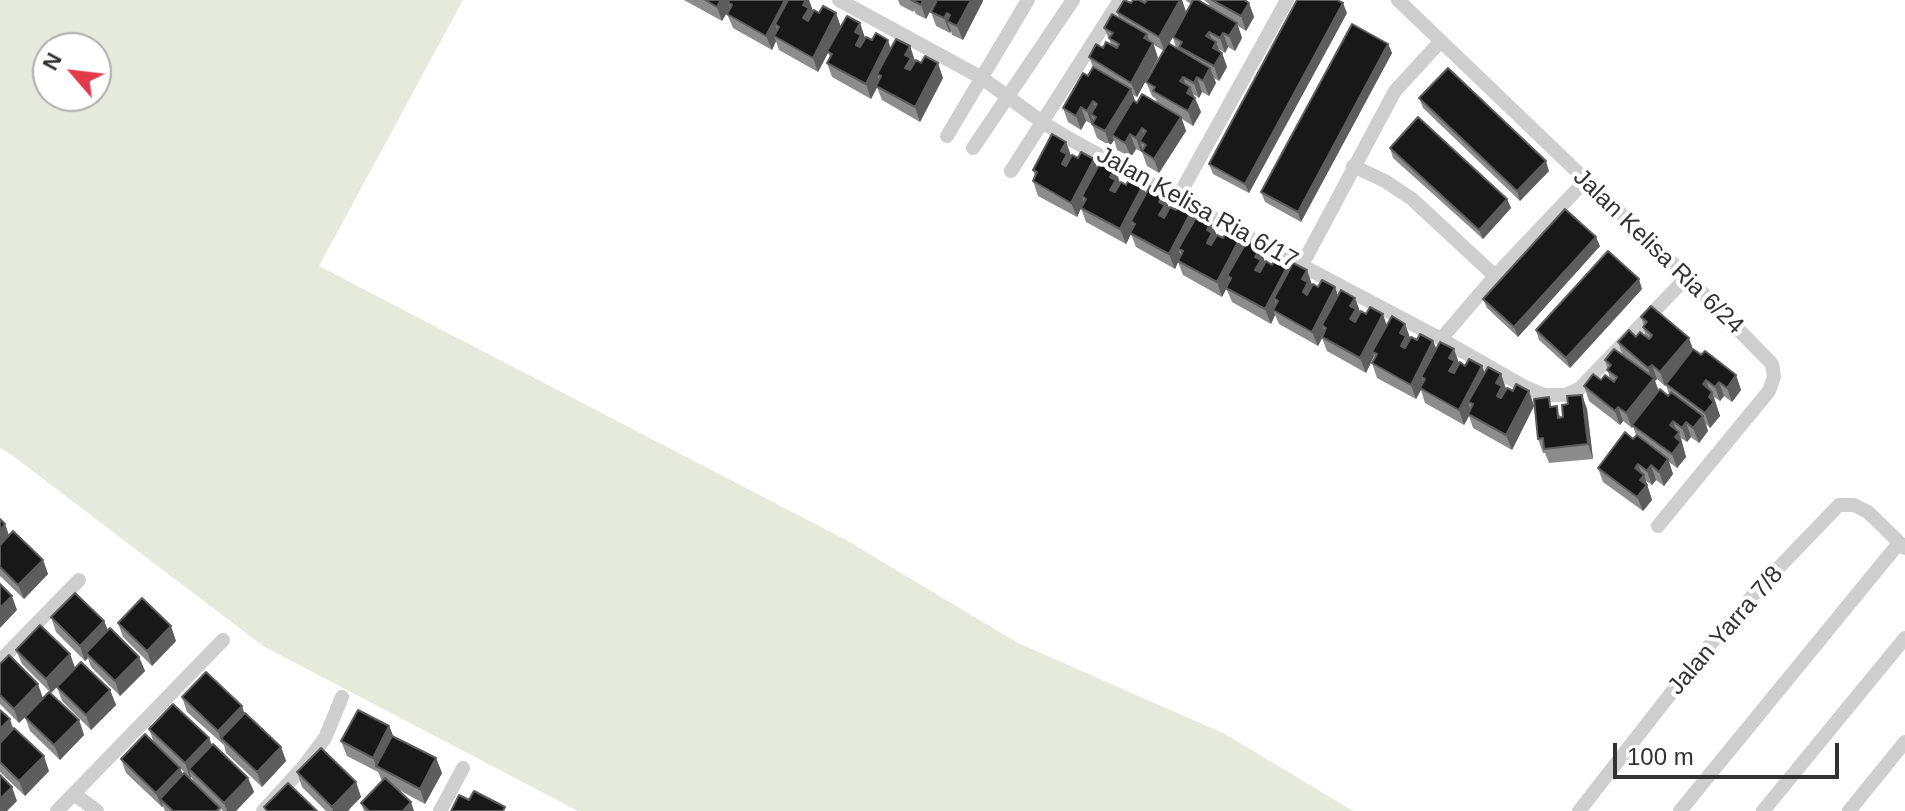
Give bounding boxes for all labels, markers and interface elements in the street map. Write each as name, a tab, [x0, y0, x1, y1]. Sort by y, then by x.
north arrow	[32, 32, 112, 112]
text: N	[37, 49, 67, 74]
street label: Jalan Kelisa Ria 6/17	[1091, 141, 1303, 275]
street label: Jalan Kelisa Ria 6/24	[1567, 163, 1749, 341]
street label: Jalan Yarra 7/8	[1662, 561, 1790, 701]
scale bar	[1617, 727, 1843, 777]
text: 100 m	[1627, 743, 1694, 770]

